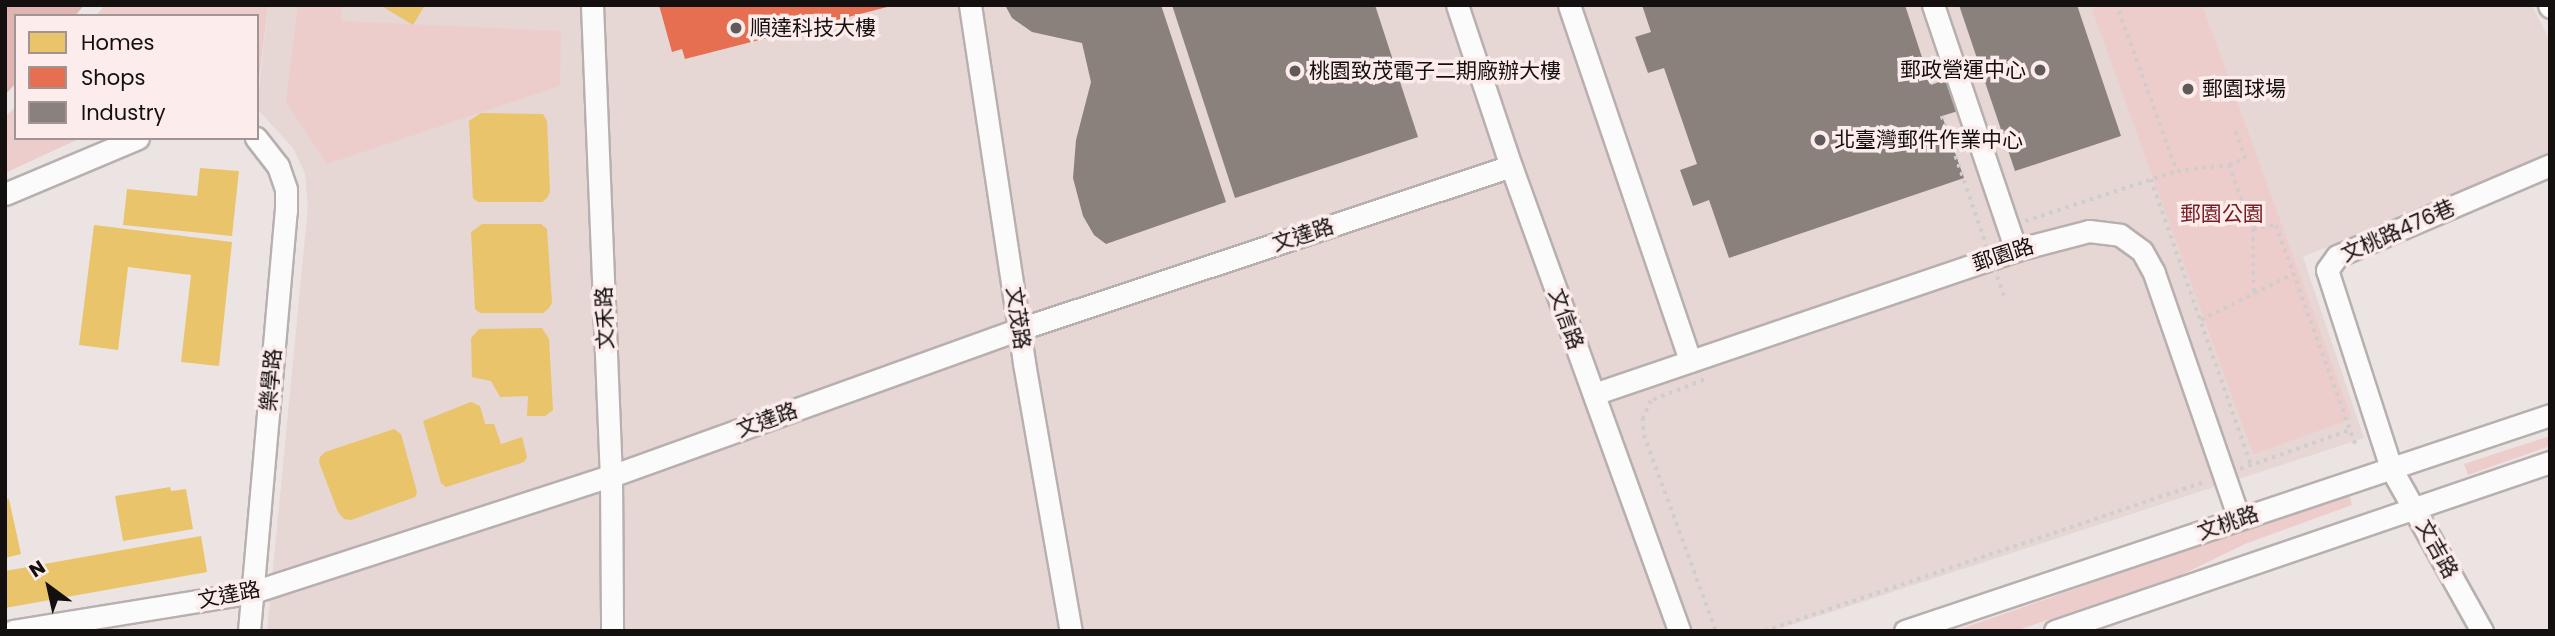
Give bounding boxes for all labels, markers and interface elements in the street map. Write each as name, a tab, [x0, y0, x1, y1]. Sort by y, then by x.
legend	[14, 14, 259, 140]
place label: 順達科技大樓	[750, 15, 876, 41]
marker: 順達科技大樓	[728, 20, 744, 36]
text: Homes	[81, 28, 155, 57]
place label: 郵政營運中心	[1900, 57, 2026, 83]
place label: 桃園致茂電子二期廠辦大樓	[1309, 58, 1561, 84]
marker: 郵政營運中心	[2032, 62, 2048, 78]
text: Shops	[81, 63, 145, 92]
marker: 桃園致茂電子二期廠辦大樓	[1287, 63, 1303, 79]
place label: 郵園球場	[2202, 76, 2286, 102]
marker: 郵園球場	[2180, 81, 2196, 97]
text: Industry	[81, 98, 166, 127]
place label: 北臺灣郵件作業中心	[1834, 127, 2023, 153]
marker: 北臺灣郵件作業中心	[1812, 132, 1828, 148]
street label: 文桃路476巷	[2337, 195, 2459, 267]
park label: 郵園公園	[2180, 201, 2264, 227]
street label: 文達路	[1269, 213, 1337, 257]
street label: 郵園路	[1969, 233, 2037, 277]
street label: 文茂路	[1001, 285, 1035, 351]
street label: 文信路	[1543, 285, 1589, 353]
street label: 文禾路	[591, 286, 619, 350]
street label: 樂學路	[256, 348, 286, 412]
street label: 文達路	[733, 397, 801, 443]
street label: 文桃路	[2194, 501, 2262, 545]
street label: 文吉路	[2411, 515, 2463, 583]
north arrow	[14, 552, 84, 622]
text: N	[24, 554, 51, 584]
street label: 文達路	[196, 577, 262, 613]

